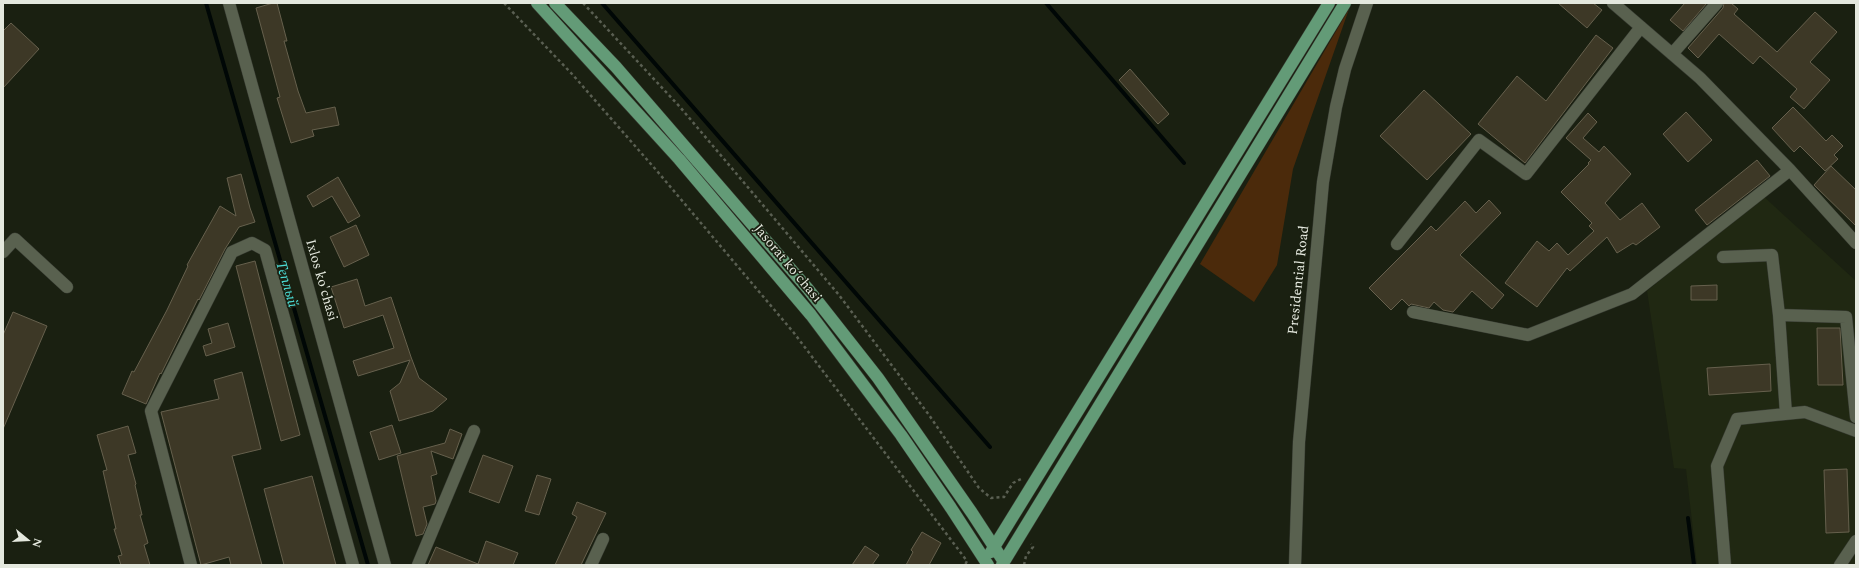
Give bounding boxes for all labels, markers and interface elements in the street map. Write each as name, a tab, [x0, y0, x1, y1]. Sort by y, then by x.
street label: Jasorat koʻchasi	[749, 219, 827, 307]
street label: Presidential Road	[1282, 224, 1314, 336]
street label: Ixlos ko'chasi	[300, 237, 344, 323]
water label: Теплый	[269, 258, 305, 310]
north arrow	[8, 520, 48, 560]
text: N	[28, 536, 47, 550]

